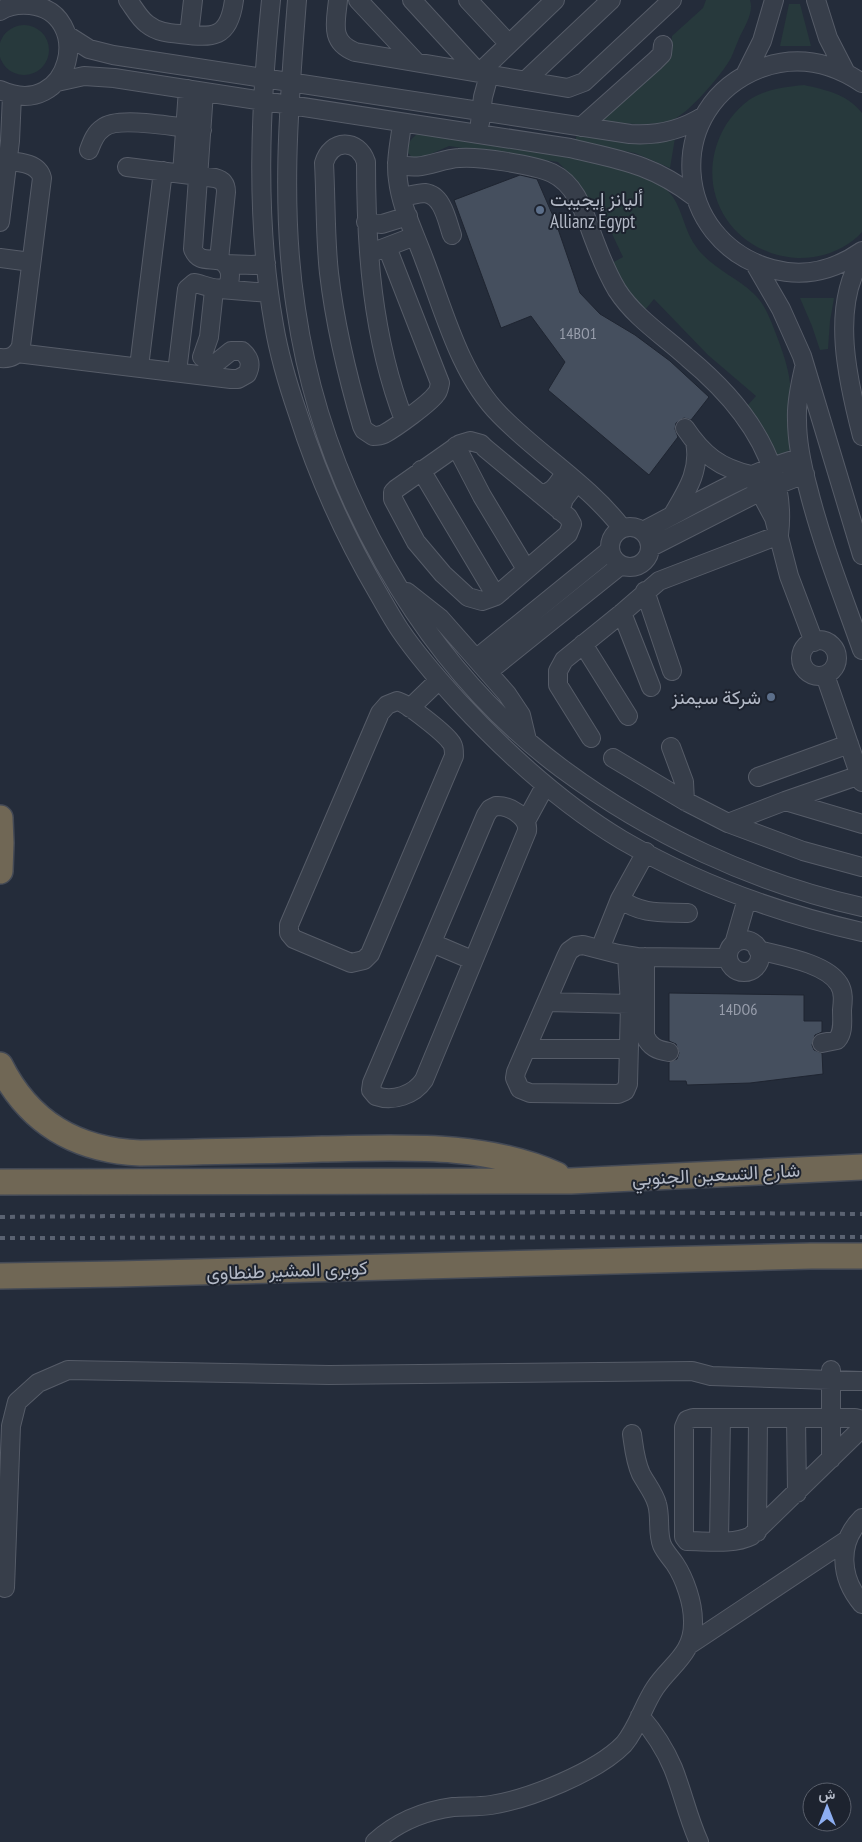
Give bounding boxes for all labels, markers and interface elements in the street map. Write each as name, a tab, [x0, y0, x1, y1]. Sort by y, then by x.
place label: أليانز إيجيبت Allianz Egypt	[550, 187, 643, 233]
marker: أليانز إيجيبت Allianz Egypt	[534, 204, 546, 216]
house number: 14BO1	[559, 323, 597, 343]
place label: شركة سيمنز	[671, 685, 761, 709]
marker: شركة سيمنز	[765, 691, 777, 703]
house number: 14DO6	[719, 999, 757, 1019]
street label: شارع التسعين الجنوبي	[631, 1158, 801, 1194]
street label: كوبرى المشير طنطاوى	[206, 1255, 368, 1285]
north arrow	[802, 1782, 852, 1832]
text: ش	[819, 1785, 836, 1803]

